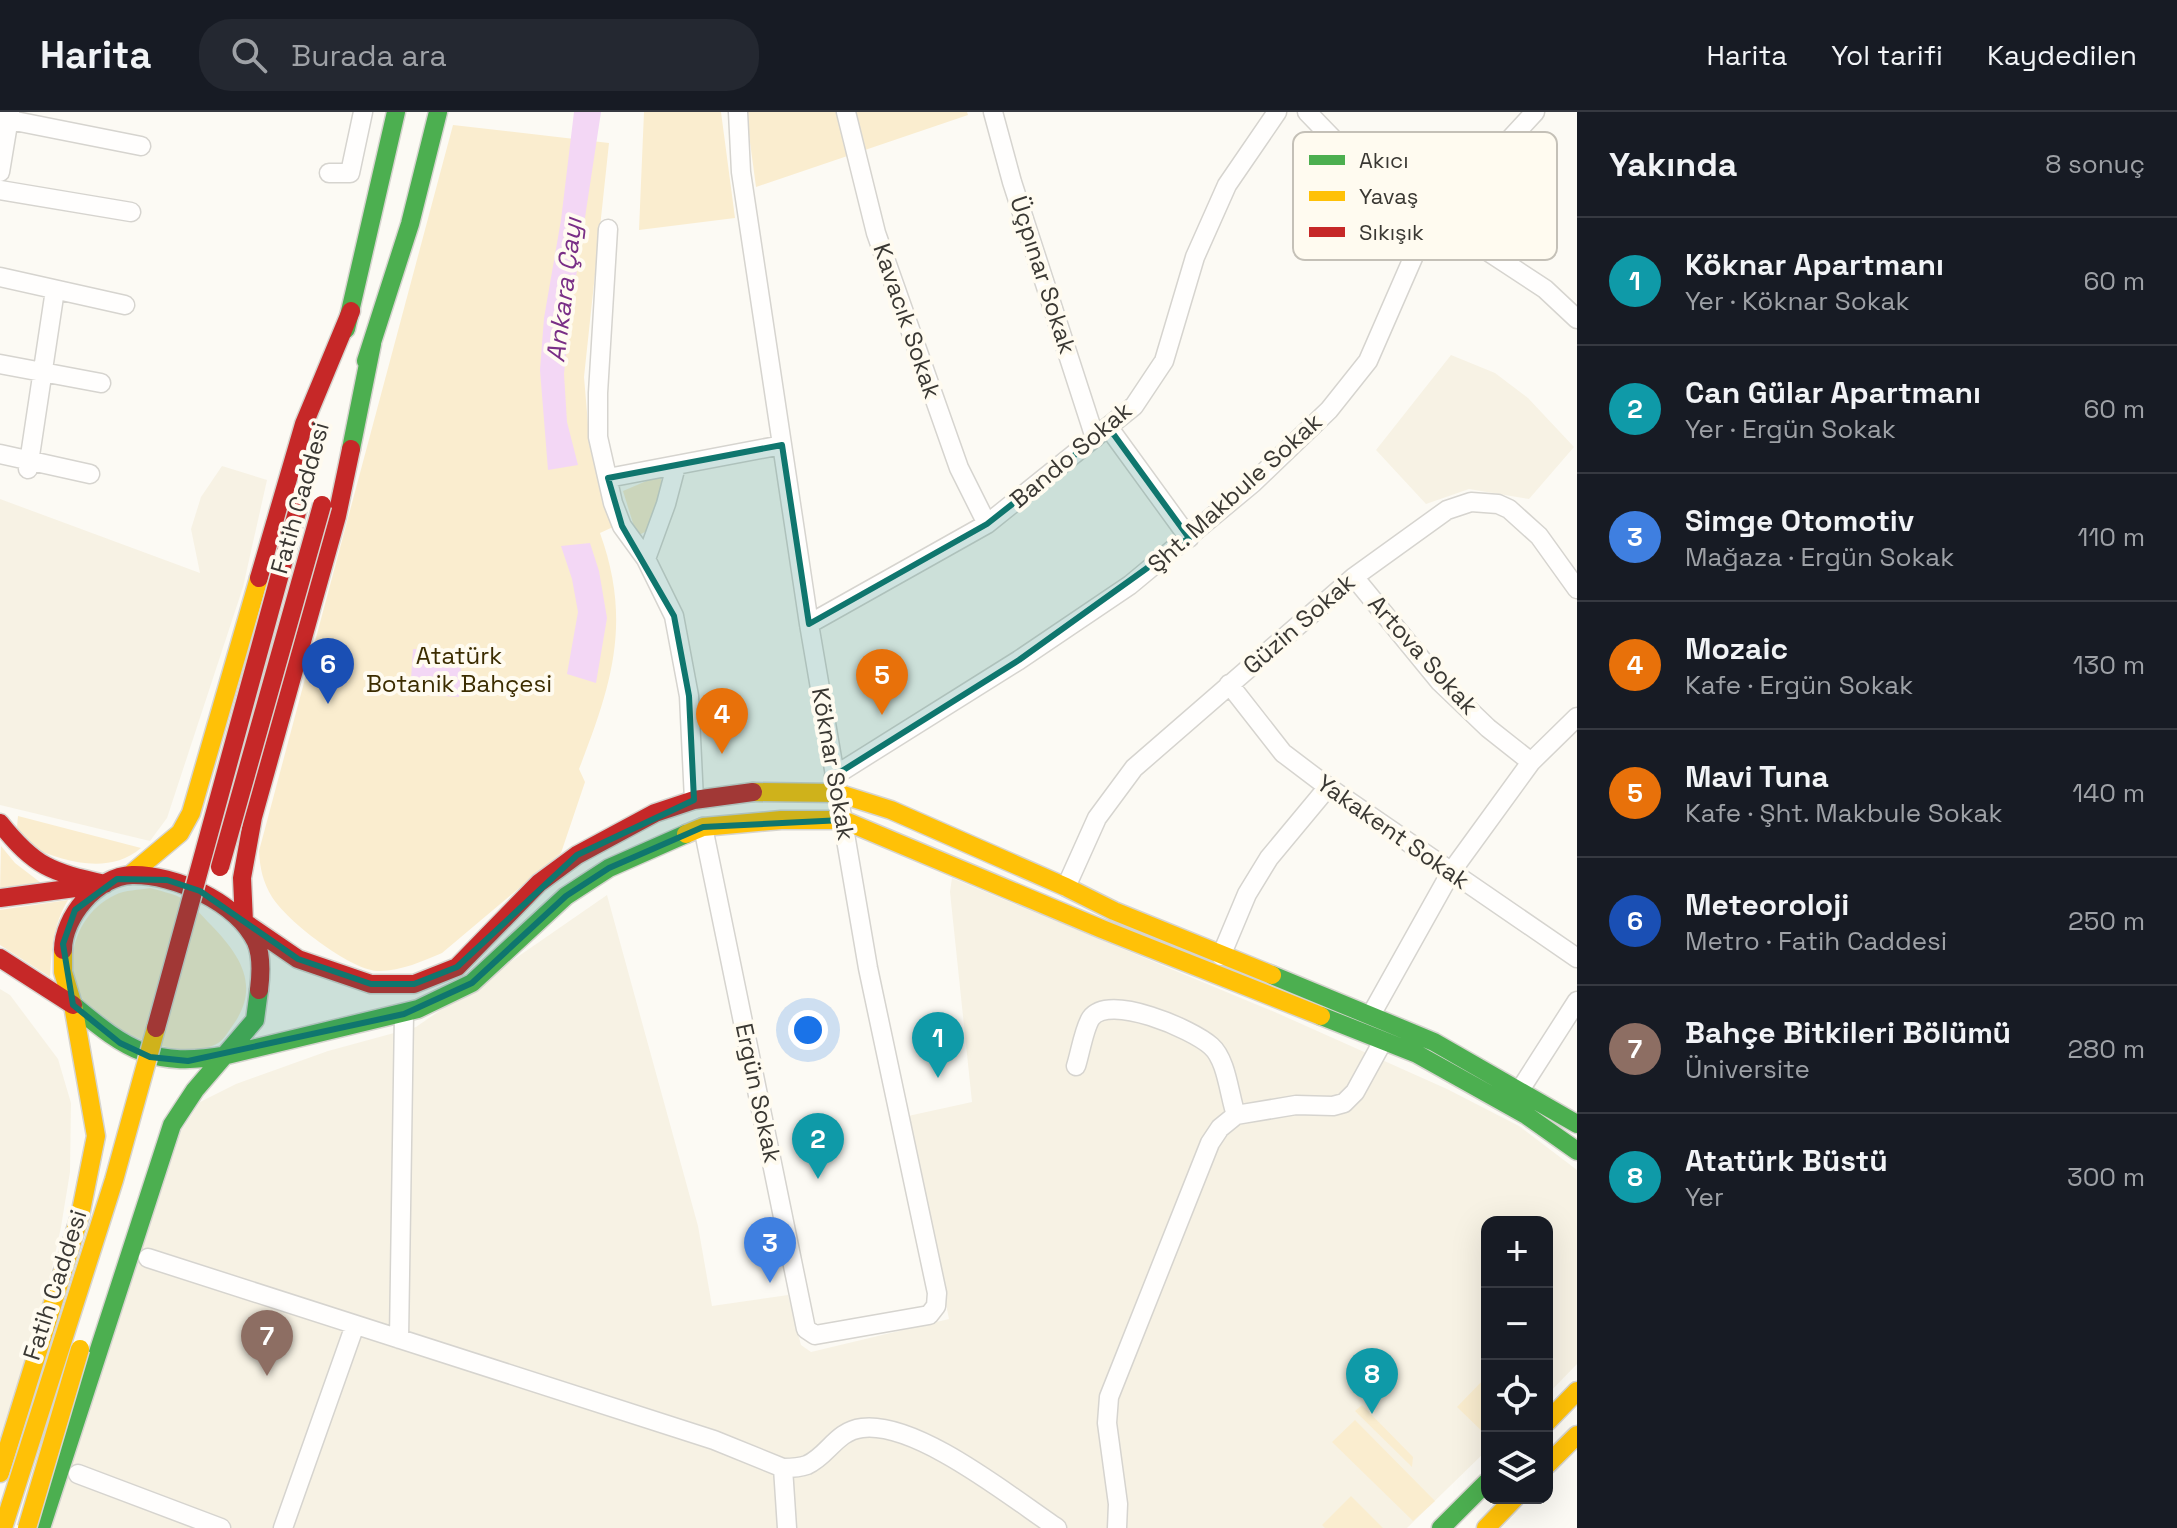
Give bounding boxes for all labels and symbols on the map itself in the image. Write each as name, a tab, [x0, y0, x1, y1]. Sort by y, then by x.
legend	[1293, 132, 1557, 260]
text: Akıcı	[1359, 146, 1409, 174]
text: Yavaş	[1359, 182, 1418, 210]
street label: Üçpınar Sokak	[1003, 192, 1084, 358]
water label: Ankara Çayı	[538, 214, 590, 364]
text: Sıkışık	[1359, 218, 1424, 246]
street label: Kavacık Sokak	[866, 239, 949, 403]
street label: Bando Sokak	[1003, 395, 1138, 515]
street label: Şht. Makbule Sokak	[1141, 406, 1328, 579]
street label: Fatih Caddesi	[263, 419, 336, 577]
street label: Güzin Sokak	[1236, 566, 1361, 681]
street label: Artova Sokak	[1361, 588, 1485, 721]
pin: 6	[302, 638, 354, 704]
park label: Atatürk Botanik Bahçesi	[366, 640, 552, 699]
pin: 5	[856, 649, 908, 715]
street label: Köknar Sokak	[805, 685, 862, 843]
pin: 4	[696, 688, 748, 754]
street label: Yakakent Sokak	[1311, 767, 1476, 896]
your location	[788, 1010, 828, 1050]
pin: 1	[912, 1012, 964, 1078]
street label: Ergün Sokak	[729, 1020, 788, 1166]
pin: 2	[792, 1113, 844, 1179]
street label: Fatih Caddesi	[16, 1206, 93, 1364]
pin: 3	[744, 1217, 796, 1283]
pin: 7	[241, 1310, 293, 1376]
pin: 8	[1346, 1348, 1398, 1414]

